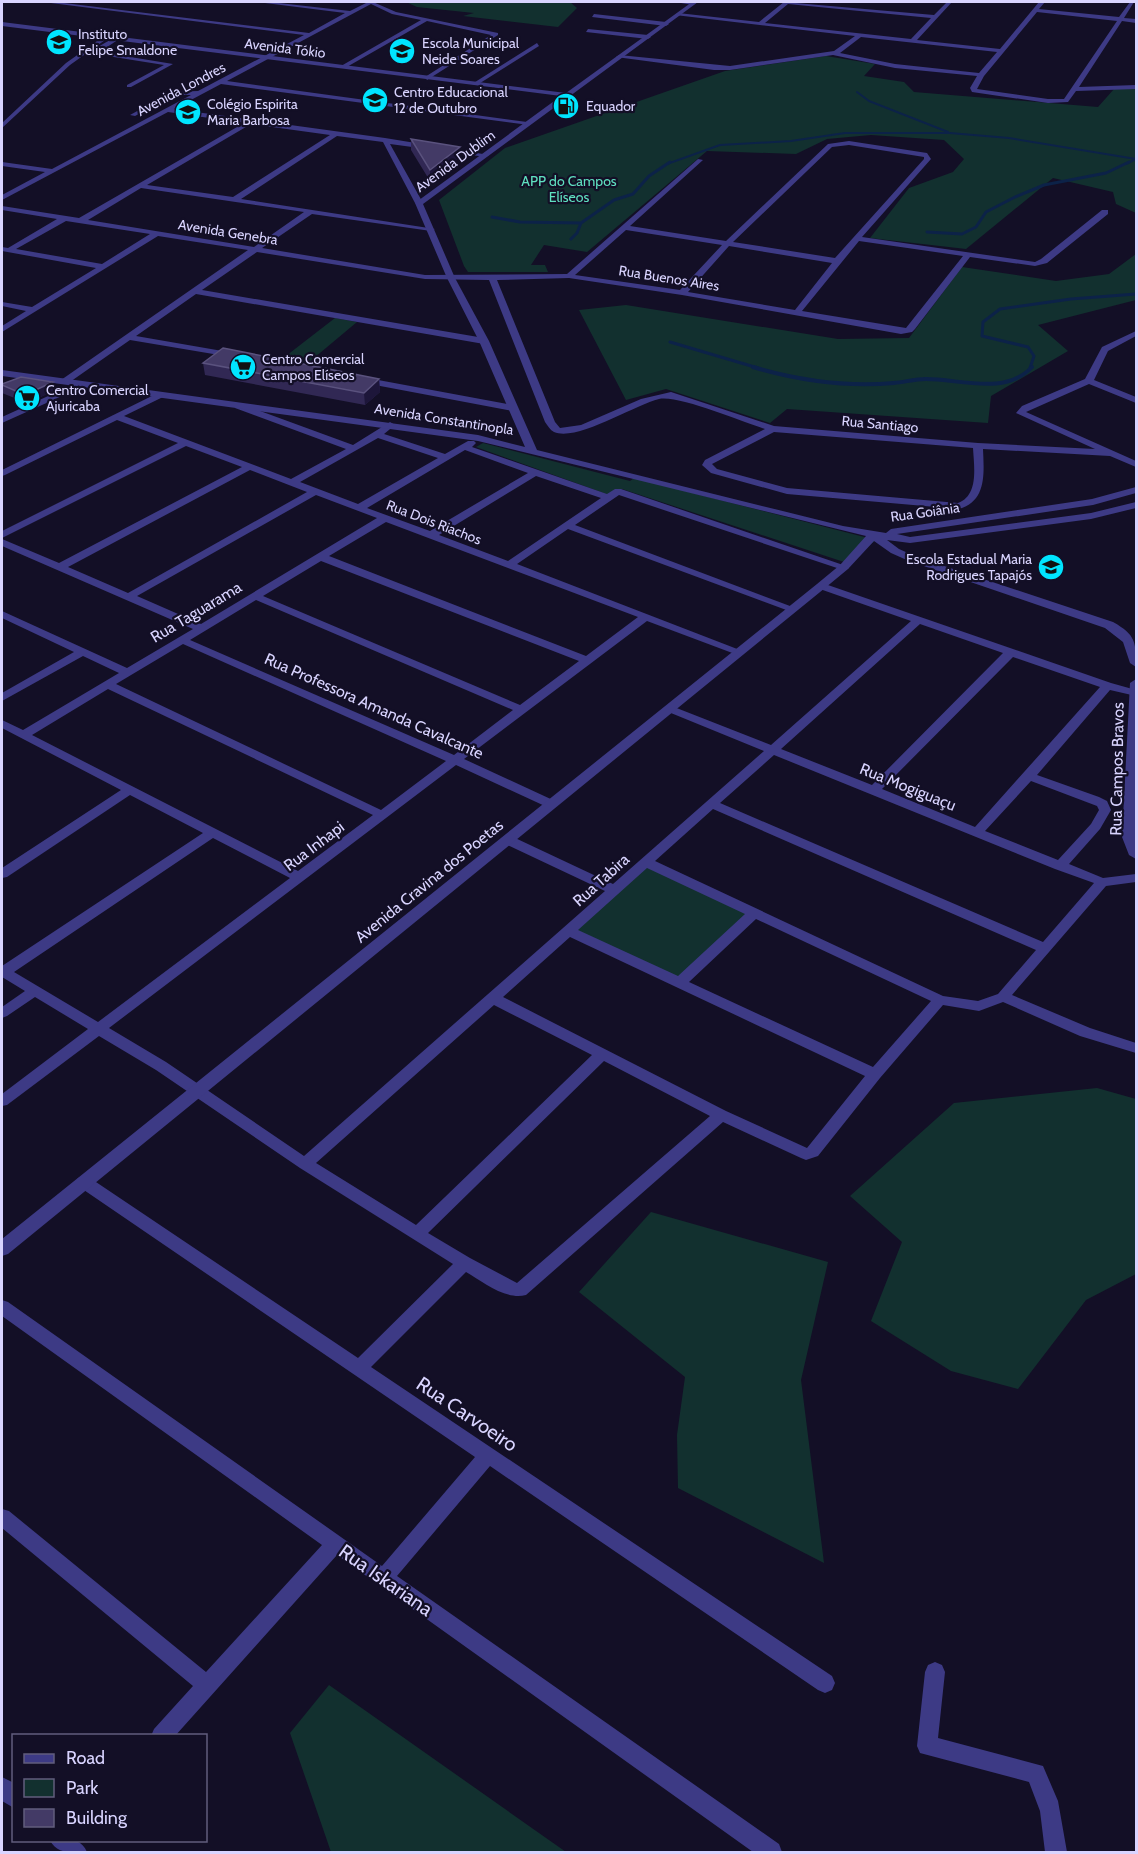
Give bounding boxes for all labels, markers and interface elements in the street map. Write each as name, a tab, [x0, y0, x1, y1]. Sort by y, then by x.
place label: Instituto Felipe Smaldone	[78, 25, 177, 59]
school or university icon: Instituto Felipe Smaldone	[44, 27, 74, 57]
street label: Avenida Tókio	[243, 34, 327, 62]
place label: Escola Municipal Neide Soares	[422, 34, 520, 68]
school or university icon: Escola Municipal Neide Soares	[387, 36, 417, 66]
street label: Avenida Londres	[134, 58, 229, 120]
place label: Centro Educacional 12 de Outubro	[394, 83, 508, 117]
school or university icon: Centro Educacional 12 de Outubro	[360, 85, 390, 115]
fuel station icon: Equador	[551, 91, 581, 121]
place label: Colégio Espirita Maria Barbosa	[207, 95, 298, 129]
school or university icon: Colégio Espirita Maria Barbosa	[173, 97, 203, 127]
place label: Equador	[586, 97, 636, 115]
street label: Avenida Dublim	[412, 126, 498, 196]
park label: APP do Campos Elíseos	[521, 172, 617, 206]
street label: Avenida Genebra	[177, 215, 279, 249]
street label: Rua Buenos Aires	[617, 261, 721, 295]
place label: Centro Comercial Campos Elíseos	[262, 350, 365, 384]
supermarket icon: Centro Comercial Campos Elíseos	[228, 352, 258, 382]
place label: Centro Comercial Ajuricaba	[46, 381, 149, 415]
supermarket icon: Centro Comercial Ajuricaba	[12, 383, 42, 413]
street label: Avenida Constantinopla	[373, 399, 515, 439]
street label: Rua Santiago	[841, 412, 920, 436]
street label: Rua Dois Riachos	[384, 496, 484, 549]
street label: Rua Goiânia	[889, 498, 961, 526]
place label: Escola Estadual Maria Rodrigues Tapajós	[906, 550, 1032, 584]
school or university icon: Escola Estadual Maria Rodrigues Tapajós	[1036, 552, 1066, 582]
street label: Rua Taguarama	[147, 577, 245, 647]
street label: Rua Professora Amanda Cavalcante	[262, 649, 486, 763]
street label: Rua Campos Bravos	[1106, 702, 1128, 836]
street label: Rua Mogiguaçu	[857, 759, 959, 815]
street label: Avenida Cravina dos Poetas	[351, 815, 507, 947]
street label: Rua Inhapi	[280, 817, 348, 875]
street label: Rua Tabira	[569, 850, 633, 910]
street label: Rua Carvoeiro	[412, 1371, 522, 1457]
street label: Rua Iskariana	[334, 1539, 438, 1621]
legend	[12, 1734, 207, 1842]
text: Road	[66, 1747, 105, 1769]
text: Park	[66, 1777, 99, 1799]
text: Building	[66, 1807, 128, 1829]

